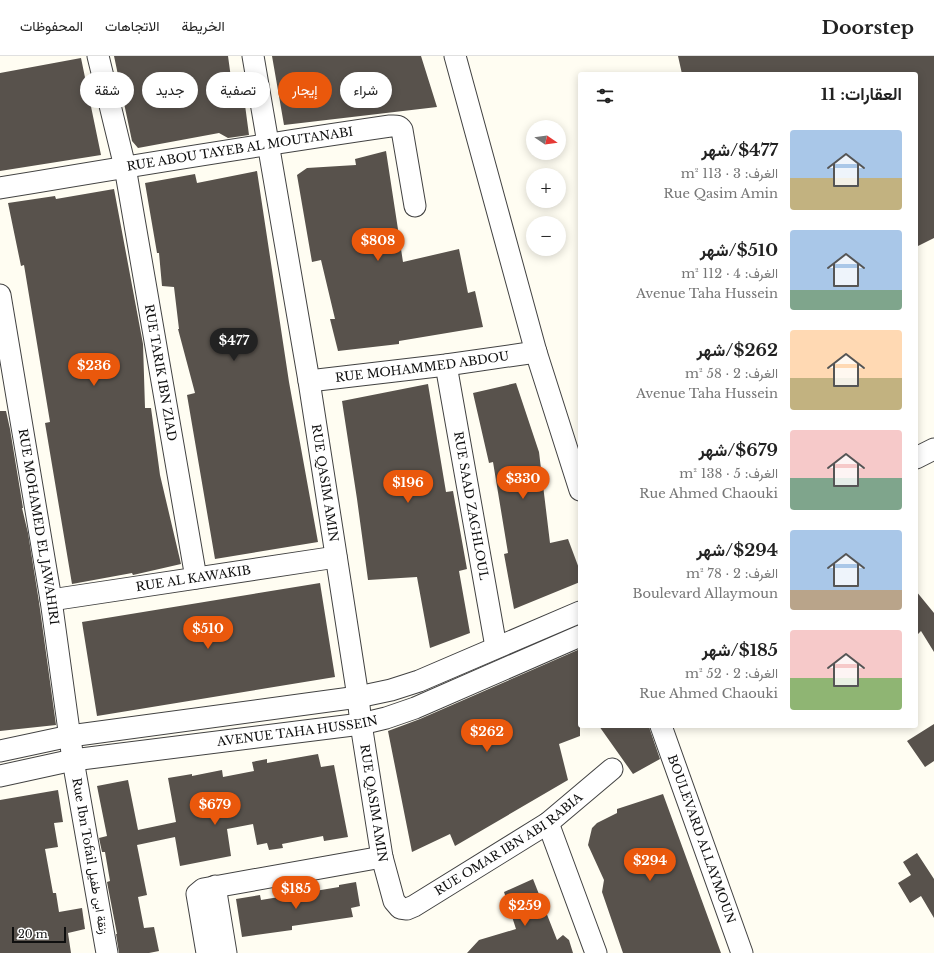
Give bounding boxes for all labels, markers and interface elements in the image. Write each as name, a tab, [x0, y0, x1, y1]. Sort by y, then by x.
text: Doorstep	[822, 16, 914, 39]
text: المحفوظات	[20, 17, 83, 35]
text: الاتجاهات	[105, 17, 159, 35]
text: الخريطة	[181, 17, 225, 35]
chip: شقة	[80, 72, 134, 108]
chip: جديد	[142, 72, 198, 108]
chip: تصفية	[206, 72, 270, 108]
chip: إيجار	[278, 72, 332, 108]
chip: شراء	[340, 72, 392, 108]
text: العقارات: 11	[821, 84, 902, 105]
icon: filters	[594, 85, 616, 107]
north arrow	[526, 120, 566, 160]
map controls	[526, 120, 566, 256]
street label: RUE ABOU TAYEB AL MOUTANABI	[126, 124, 354, 174]
text: $477/شهر	[701, 140, 778, 161]
icon: home	[822, 146, 870, 194]
text: الغرف: 3 · 113 m²	[681, 165, 778, 182]
button: +	[526, 168, 566, 208]
text: Rue Qasim Amin	[664, 185, 778, 202]
button: −	[526, 216, 566, 256]
pin: $808	[354, 228, 402, 262]
text: $808	[361, 232, 395, 249]
text: $510/شهر	[700, 240, 778, 261]
icon: home	[822, 246, 870, 294]
text: الغرف: 4 · 112 m²	[681, 265, 778, 282]
text: Avenue Taha Hussein	[636, 285, 778, 302]
street label: RUE TARIK IBN ZIAD	[142, 303, 180, 442]
pin: $477	[210, 328, 258, 362]
text: $477	[219, 332, 249, 349]
text: $262/شهر	[697, 340, 778, 361]
icon: home	[822, 346, 870, 394]
street label: RUE MOHAMMED ABDOU	[334, 348, 510, 385]
pin: $236	[70, 353, 118, 387]
text: $236	[77, 357, 111, 374]
text: الغرف: 2 · 58 m²	[685, 365, 778, 382]
text: Avenue Taha Hussein	[636, 385, 778, 402]
street label: RUE QASIM AMIN	[309, 423, 342, 543]
street label: RUE MOHAMED EL JAWAHIRI	[15, 427, 62, 626]
street label: RUE SAAD ZAGHLOUL	[451, 430, 492, 581]
text: $679/شهر	[698, 440, 778, 461]
icon: home	[822, 446, 870, 494]
text: الغرف: 5 · 138 m²	[679, 465, 778, 482]
pin: $330	[499, 466, 547, 500]
pin: $196	[384, 470, 432, 504]
text: $330	[506, 470, 540, 487]
text: $196	[392, 474, 424, 491]
text: Rue Ahmed Chaouki	[639, 485, 778, 502]
text: $294/شهر	[696, 540, 778, 561]
icon: home	[822, 546, 870, 594]
street label: RUE AL KAWAKIB	[135, 562, 252, 594]
text: الغرف: 2 · 78 m²	[686, 565, 778, 582]
text: Boulevard Allaymoun	[632, 585, 778, 602]
pin: $510	[184, 616, 232, 650]
text: $510	[192, 620, 224, 637]
text: $185/شهر	[702, 640, 778, 661]
icon: home	[822, 646, 870, 694]
text: الغرف: 2 · 52 m²	[685, 665, 778, 682]
text: Rue Ahmed Chaouki	[639, 685, 778, 702]
street label: AVENUE TAHA HUSSEIN	[215, 712, 379, 749]
pin: $262	[463, 719, 511, 753]
text: $262	[470, 723, 504, 740]
street label: RUE QASIM AMIN	[357, 743, 391, 863]
street label: BOULEVARD ALLAYMOUN	[665, 752, 739, 926]
street label: Rue Ibn Tofail زنقة ابن طفيل	[68, 777, 112, 935]
street label: RUE OMAR IBN ABI RABIA	[432, 789, 586, 898]
pin: $679	[191, 792, 239, 826]
text: $679	[199, 796, 231, 813]
pin: $294	[626, 848, 674, 882]
text: $294	[633, 852, 667, 869]
pin: $185	[272, 876, 320, 910]
text: $185	[281, 880, 311, 897]
pin: $259	[501, 893, 549, 927]
text: $259	[508, 897, 542, 914]
scale bar	[12, 925, 66, 944]
text: 20 m	[18, 927, 48, 941]

